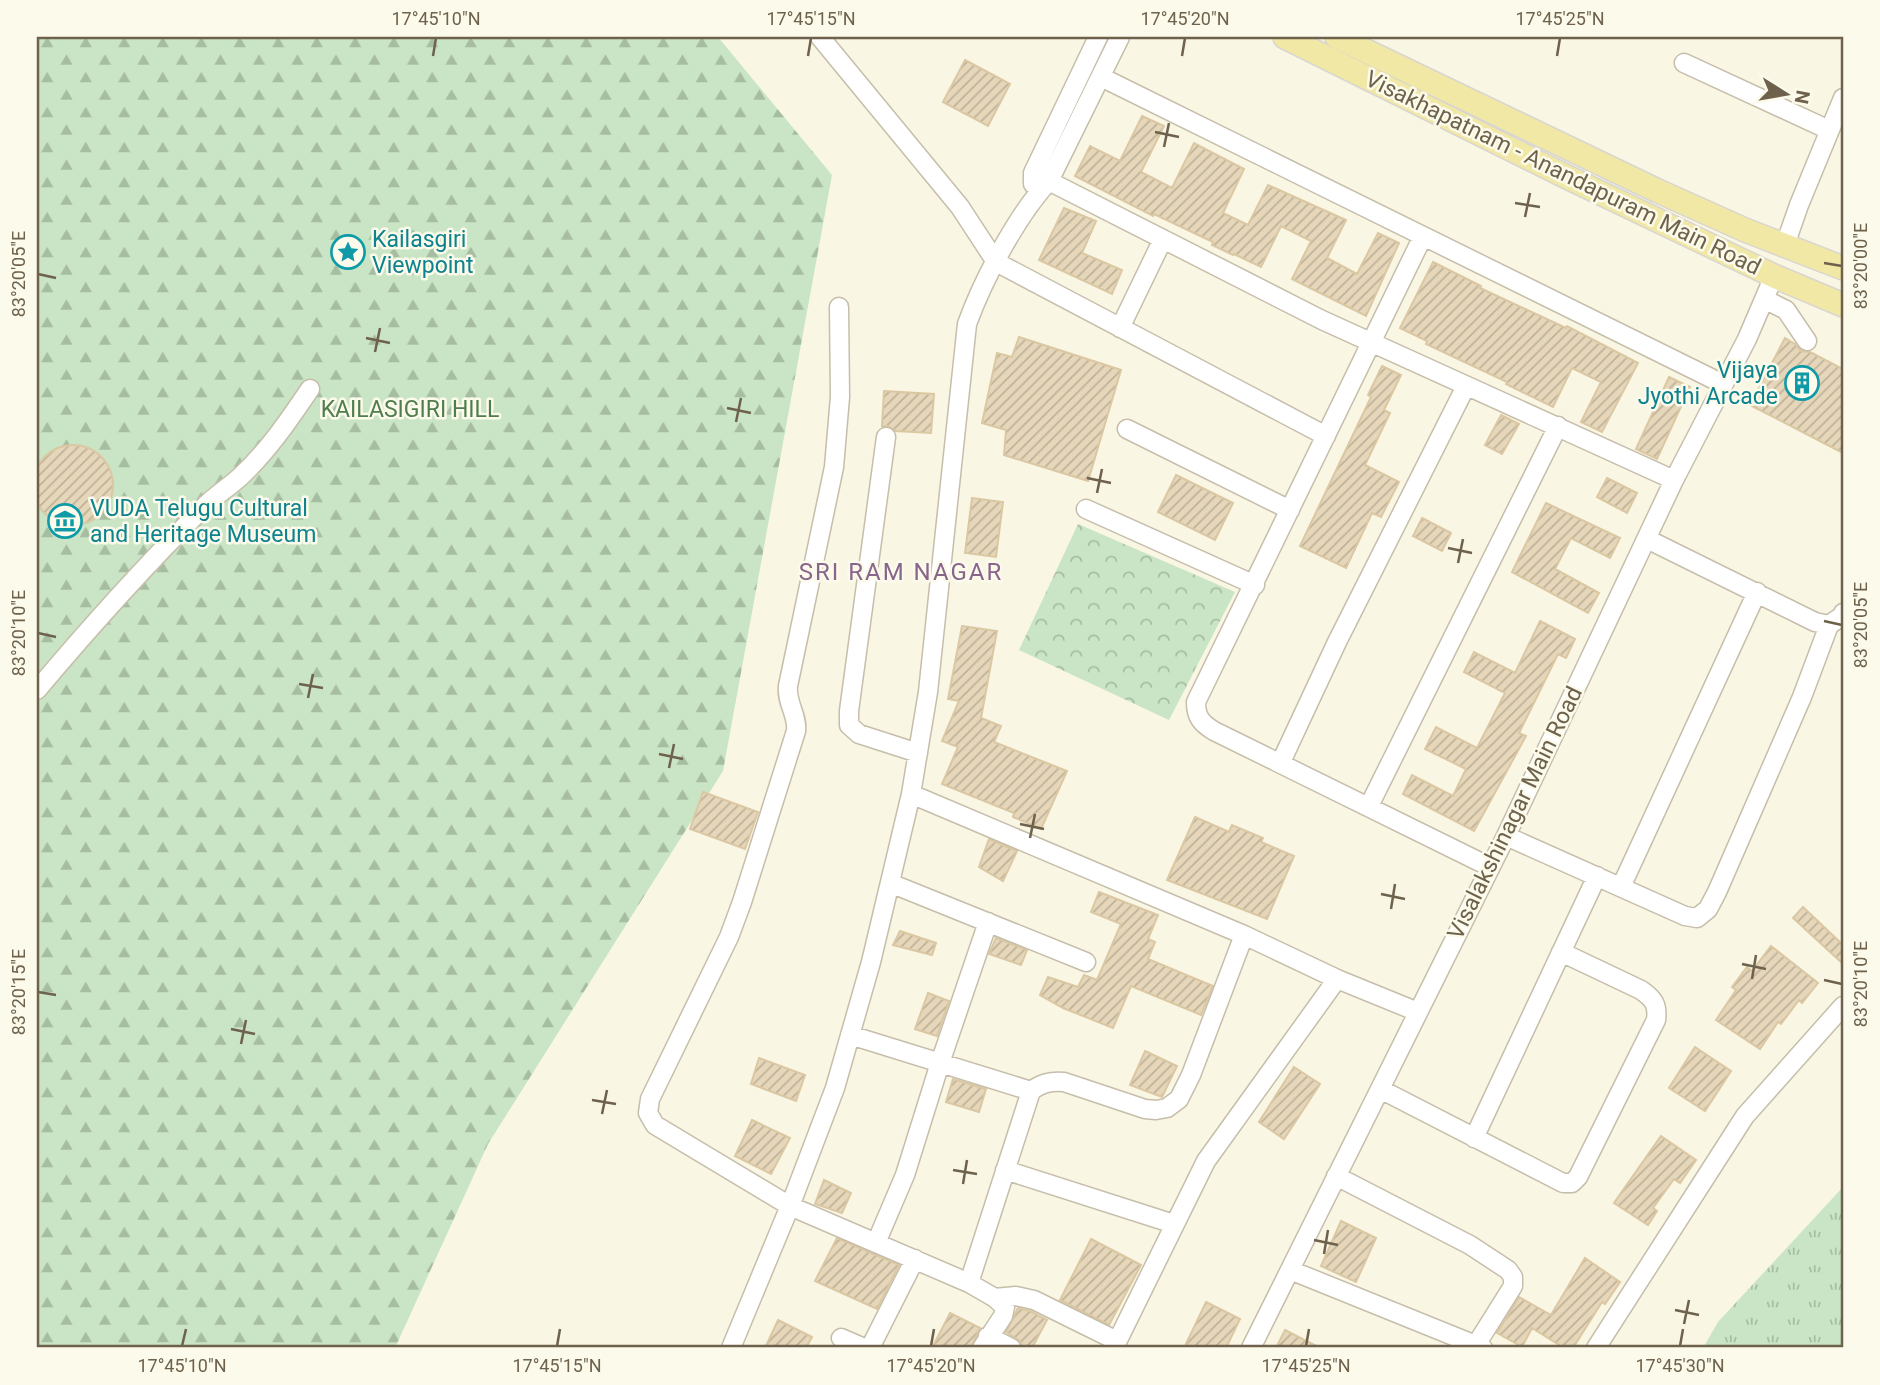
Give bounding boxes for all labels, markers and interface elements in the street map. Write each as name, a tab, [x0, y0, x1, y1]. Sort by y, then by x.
text: 17°45'10"N	[391, 8, 481, 29]
text: 17°45'15"N	[766, 8, 856, 29]
text: 17°45'20"N	[1140, 8, 1230, 29]
text: 17°45'25"N	[1515, 8, 1605, 29]
north arrow	[1750, 60, 1820, 130]
street label: Visakhapatnam - Anandapuram Main Road	[1361, 65, 1765, 281]
text: N	[1790, 88, 1815, 106]
text: 83°20'00"E	[1850, 223, 1871, 309]
place label: Kailasgiri Viewpoint	[372, 226, 474, 279]
text: 83°20'05"E	[8, 231, 29, 317]
place icon: Kailasgiri Viewpoint	[329, 233, 367, 271]
place label: Vijaya Jyothi Arcade	[1638, 357, 1778, 410]
building icon: Vijaya Jyothi Arcade	[1783, 364, 1821, 402]
park label: KAILASIGIRI HILL	[321, 396, 499, 423]
place label: VUDA Telugu Cultural and Heritage Museum	[90, 495, 316, 548]
museum icon: VUDA Telugu Cultural and Heritage Museum	[46, 502, 84, 540]
district label: SRI RAM NAGAR	[799, 558, 1003, 586]
text: 83°20'05"E	[1850, 582, 1871, 668]
text: 83°20'10"E	[8, 590, 29, 676]
street label: Visalakshinagar Main Road	[1442, 682, 1588, 944]
text: 83°20'10"E	[1850, 941, 1871, 1027]
text: 83°20'15"E	[8, 949, 29, 1035]
text: 17°45'10"N	[137, 1355, 227, 1376]
text: 17°45'15"N	[512, 1355, 602, 1376]
text: 17°45'20"N	[886, 1355, 976, 1376]
text: 17°45'25"N	[1261, 1355, 1351, 1376]
text: 17°45'30"N	[1635, 1355, 1725, 1376]

